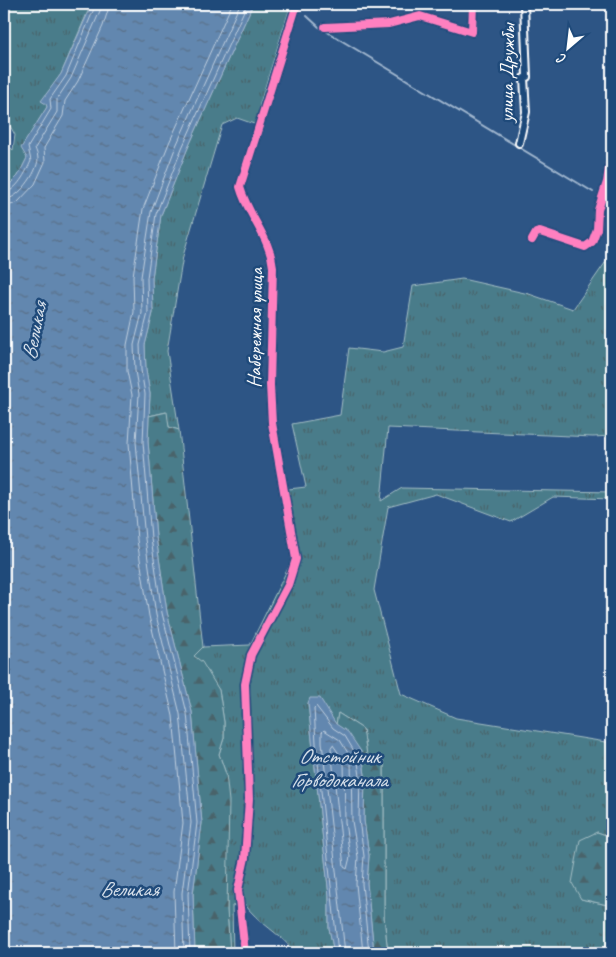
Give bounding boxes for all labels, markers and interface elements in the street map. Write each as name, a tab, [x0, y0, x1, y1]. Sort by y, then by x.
street label: улица Дружбы	[494, 22, 520, 124]
north arrow	[544, 22, 594, 72]
text: С	[553, 49, 569, 68]
street label: Набережная улица	[241, 266, 269, 388]
water label: Великая	[16, 298, 53, 362]
water label: Отстойник Горводоканала	[291, 743, 389, 793]
water label: Великая	[100, 876, 160, 902]

